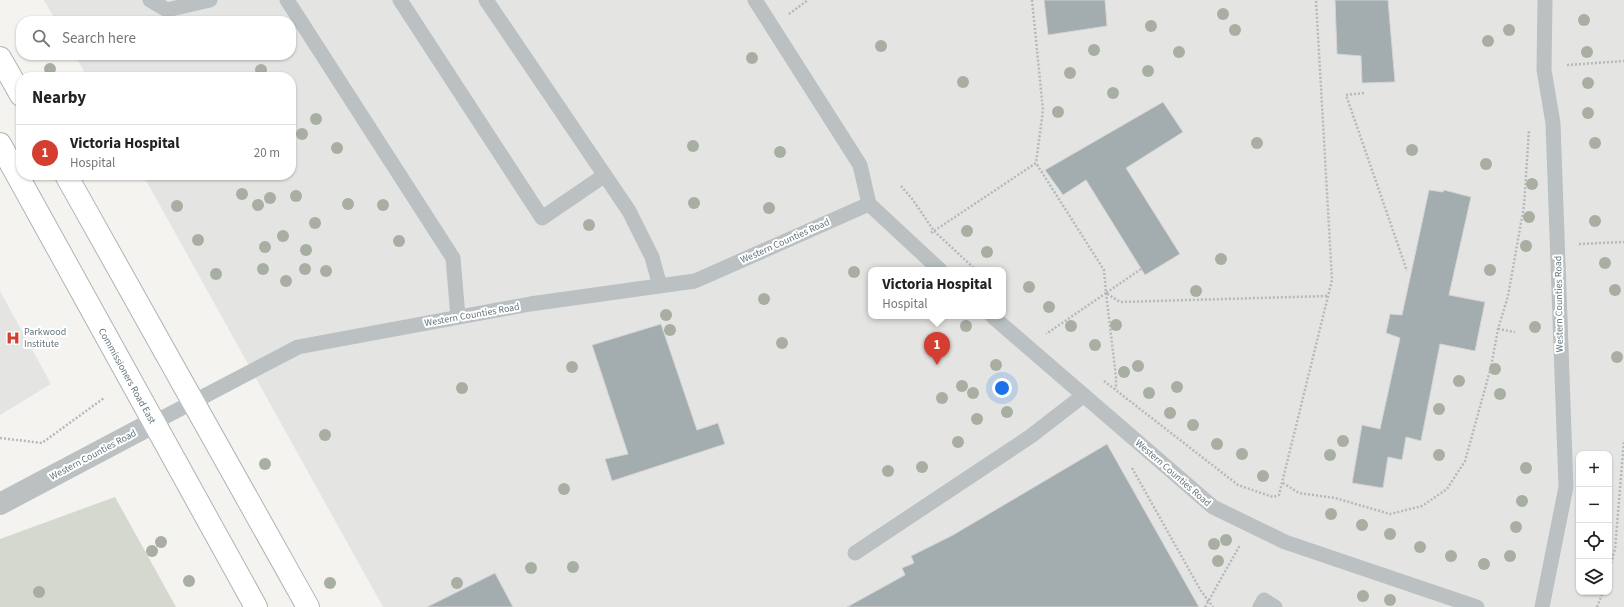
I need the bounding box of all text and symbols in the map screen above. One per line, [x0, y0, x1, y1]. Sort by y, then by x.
search box [16, 16, 296, 60]
icon: search [30, 27, 52, 49]
text: Search here [62, 28, 136, 49]
text: Nearby [32, 86, 86, 110]
text: Victoria Hospital [70, 133, 180, 154]
text: 1 [42, 144, 48, 162]
text: 20 m [254, 144, 280, 162]
text: Hospital [70, 154, 115, 172]
street label: Western Counties Road [738, 215, 832, 267]
street label: Western Counties Road [1551, 256, 1567, 352]
popup [868, 267, 1006, 319]
text: Victoria Hospital [882, 274, 992, 295]
text: Hospital [882, 295, 928, 313]
street label: Western Counties Road [423, 300, 521, 330]
place label: Parkwood Institute [24, 325, 66, 351]
street label: Commissioners Road East [95, 326, 160, 427]
hospital icon: Parkwood Institute [5, 330, 21, 346]
pin: 1 [924, 332, 950, 365]
your location [992, 378, 1012, 398]
street label: Western Counties Road [47, 426, 139, 484]
street label: Western Counties Road [1132, 436, 1214, 510]
map controls [1576, 451, 1612, 595]
button: + [1576, 451, 1612, 487]
button: − [1576, 487, 1612, 523]
button: locate [1576, 523, 1612, 559]
button: layers [1576, 559, 1612, 595]

